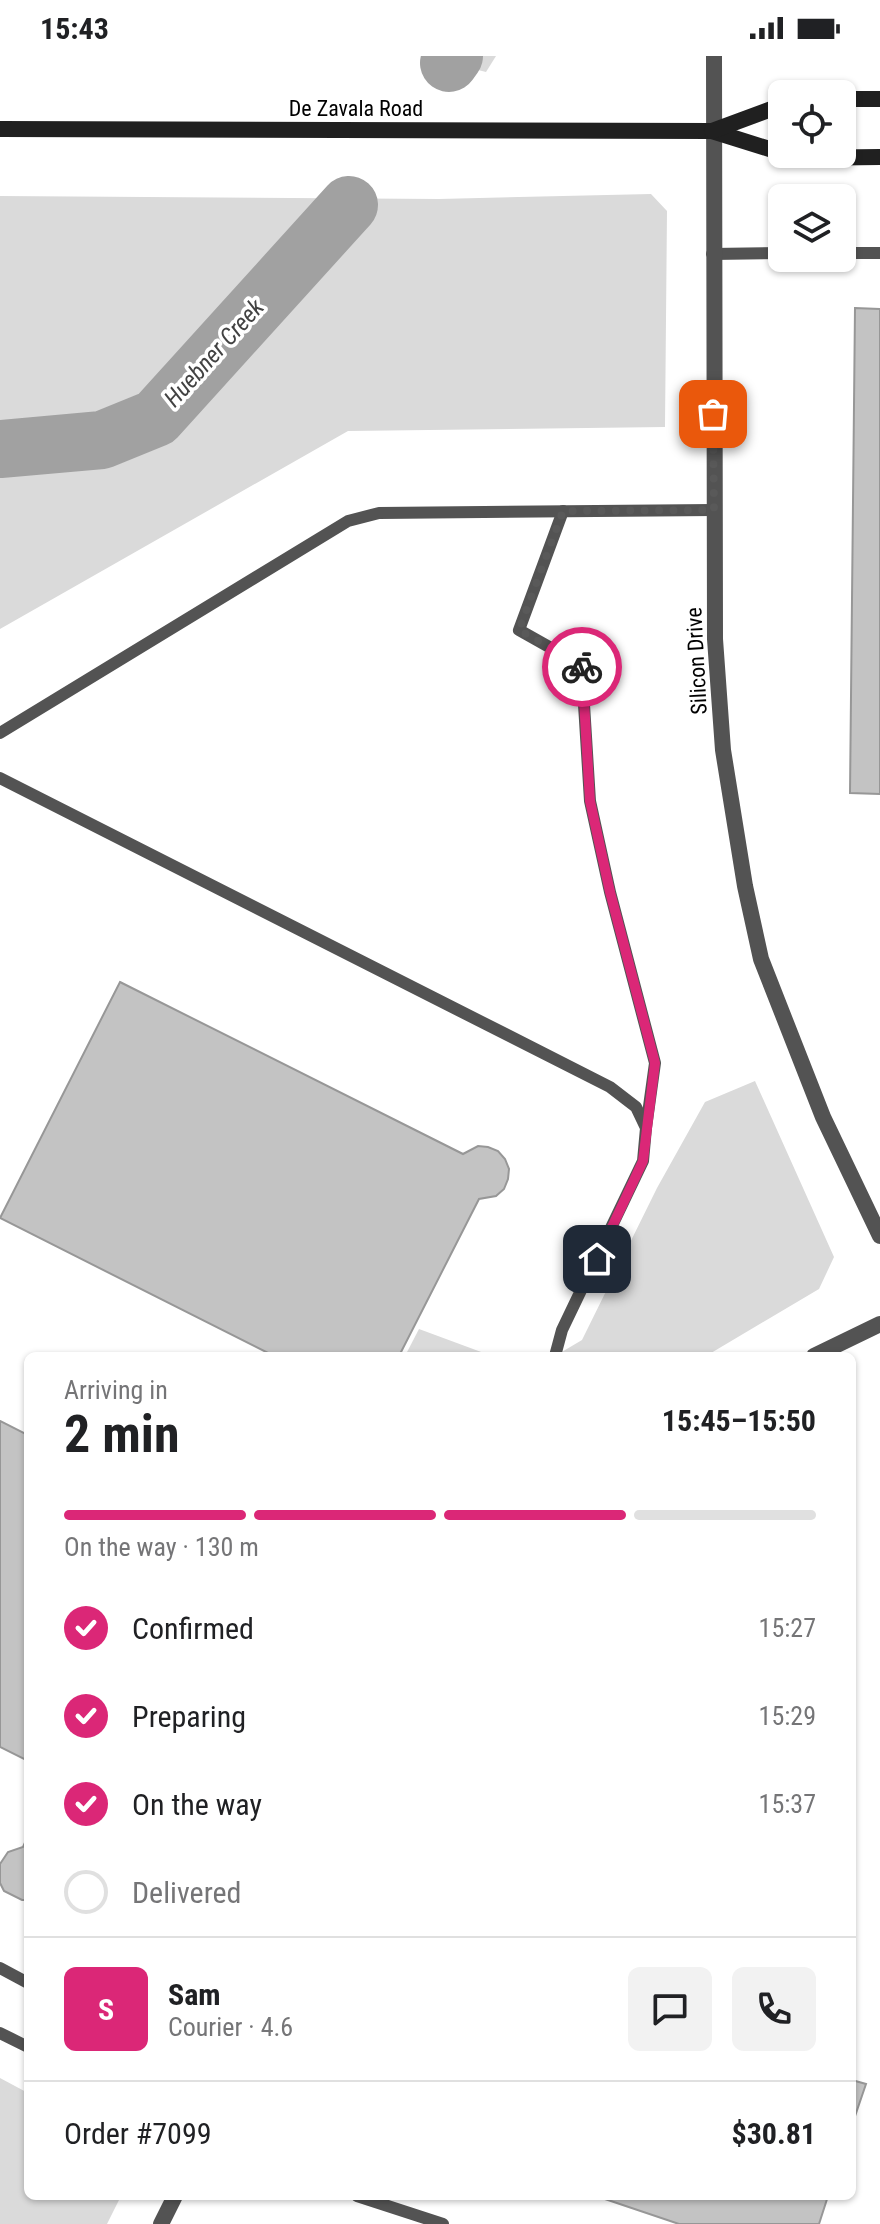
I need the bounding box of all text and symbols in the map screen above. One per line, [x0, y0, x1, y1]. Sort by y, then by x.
text: 15:43 [40, 11, 109, 46]
map controls [768, 80, 856, 272]
button: locate [768, 80, 856, 168]
street label: De Zavala Road [289, 96, 423, 121]
button: layers [768, 184, 856, 272]
water label: Huebner Creek [158, 293, 270, 413]
pin [679, 380, 747, 448]
icon: bag [691, 392, 735, 436]
street label: Silicon Drive [681, 607, 712, 715]
courier [542, 627, 622, 707]
icon: bike [560, 645, 604, 689]
pin [563, 1225, 631, 1293]
icon: home [575, 1237, 619, 1281]
text: Arriving in [64, 1375, 168, 1405]
text: 15:45–15:50 [662, 1403, 816, 1438]
text: 2 min [64, 1404, 180, 1465]
text: On the way · 130 m [64, 1532, 259, 1562]
icon: check [64, 1606, 108, 1650]
text: Confirmed [132, 1611, 254, 1646]
text: 15:27 [759, 1613, 816, 1643]
icon: check [64, 1694, 108, 1738]
text: Preparing [132, 1699, 246, 1734]
text: 15:29 [759, 1701, 816, 1731]
icon: check [64, 1782, 108, 1826]
text: On the way [132, 1787, 262, 1822]
text: 15:37 [759, 1789, 816, 1819]
text: Delivered [132, 1875, 241, 1910]
button: chat [628, 1967, 712, 2051]
button: phone [732, 1967, 816, 2051]
text: Sam [168, 1977, 221, 2012]
text: S [98, 1992, 114, 2027]
text: Courier · 4.6 [168, 2012, 293, 2042]
text: Order #7099 [64, 2116, 212, 2151]
text: $30.81 [731, 2116, 816, 2151]

